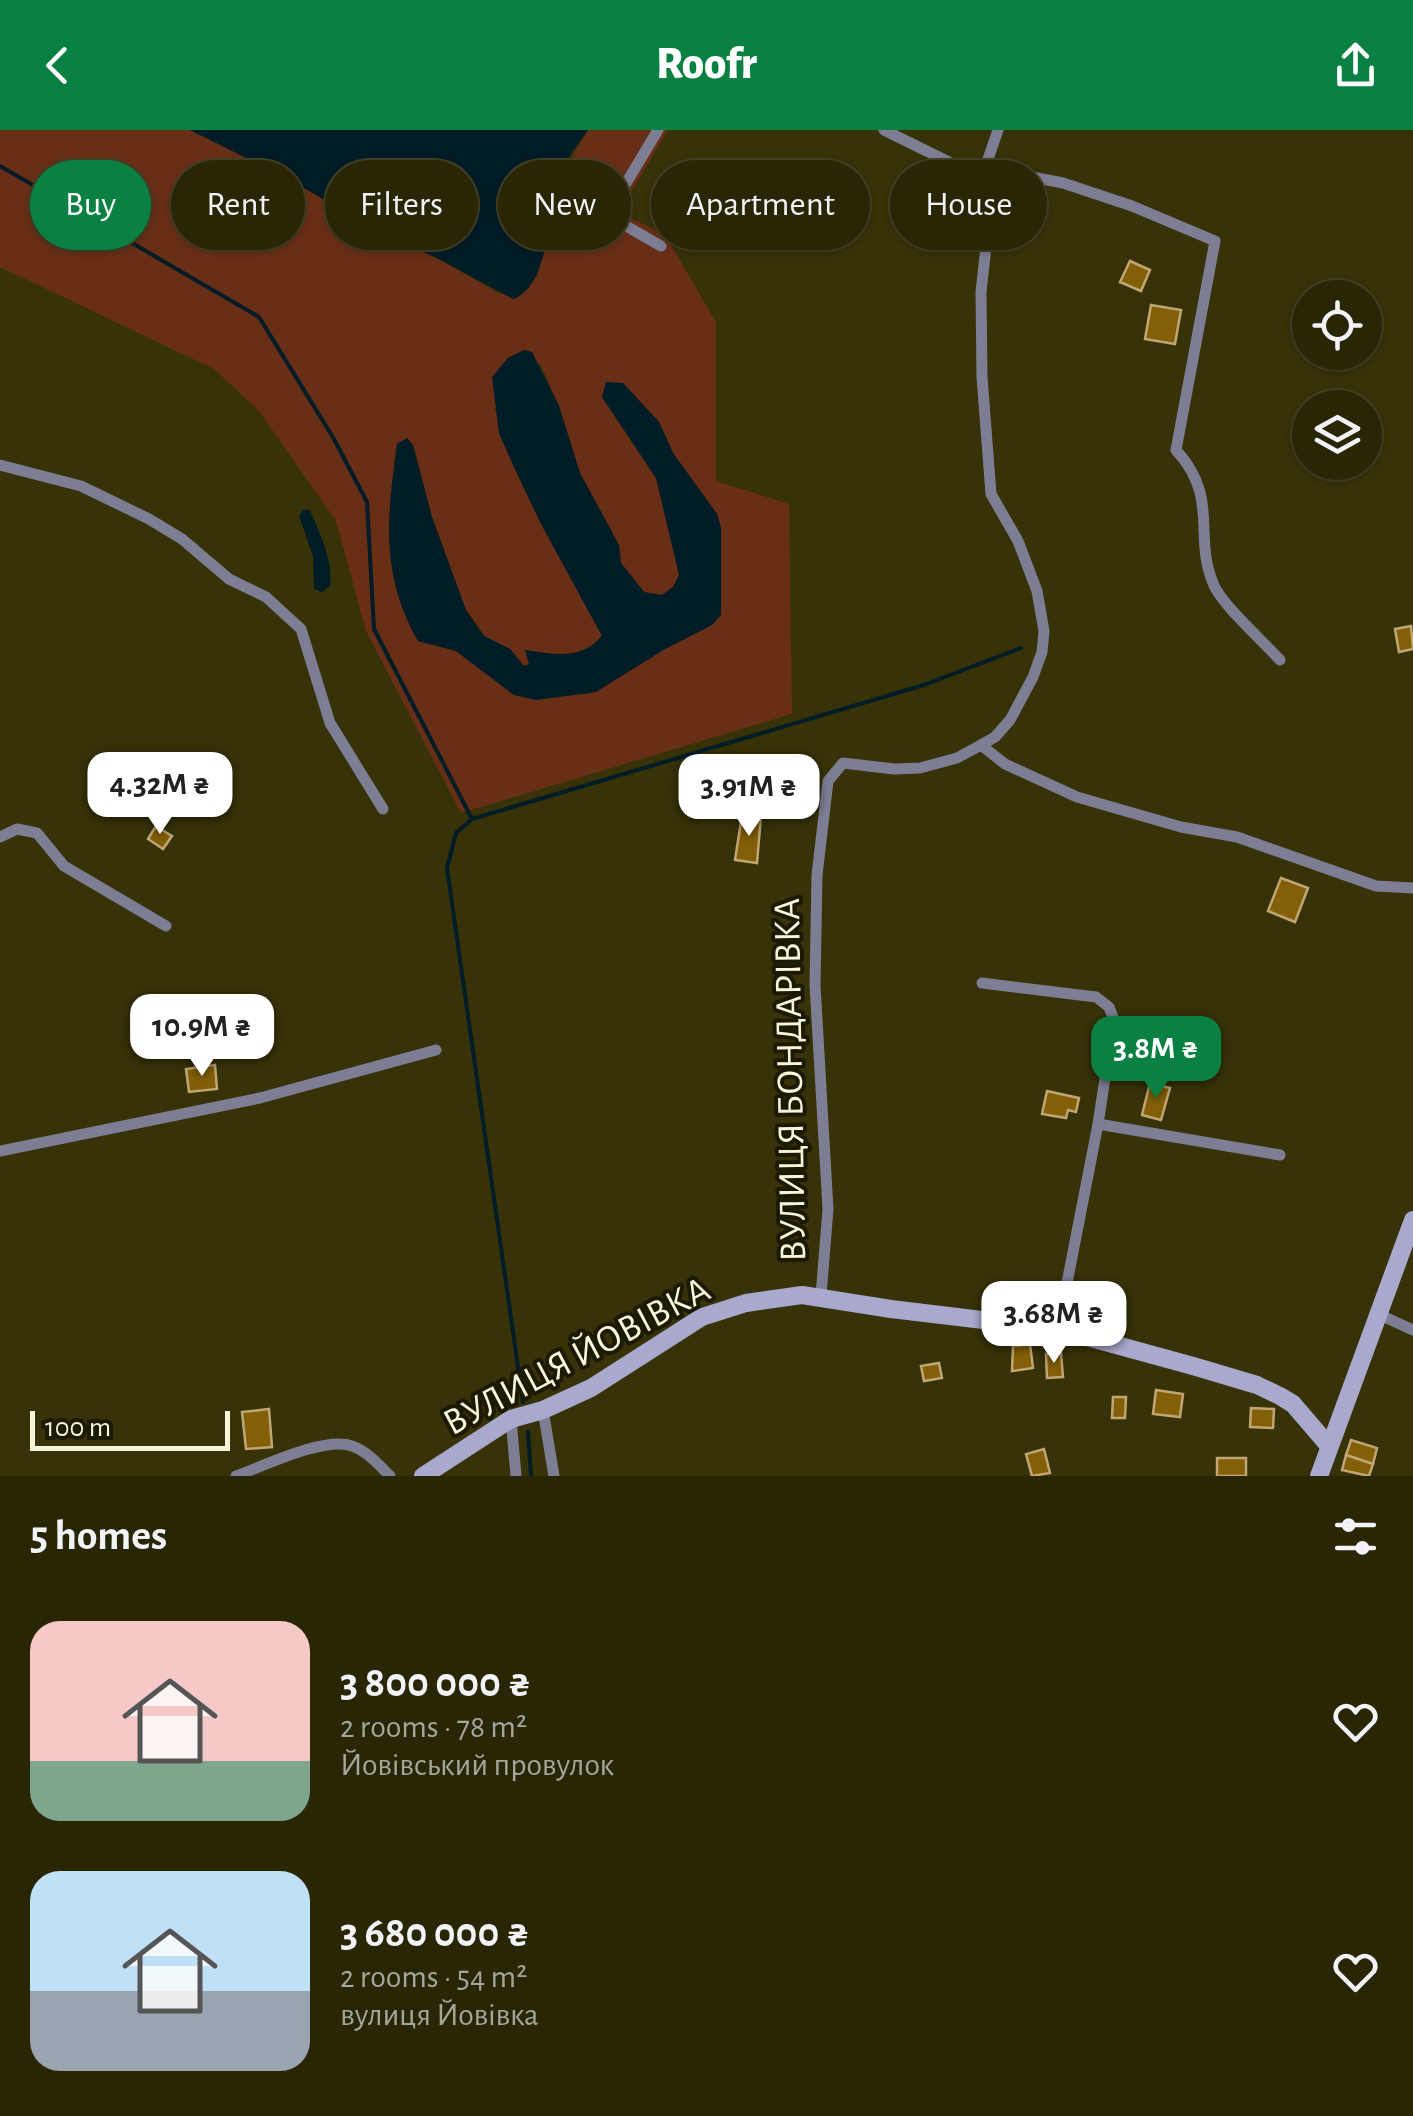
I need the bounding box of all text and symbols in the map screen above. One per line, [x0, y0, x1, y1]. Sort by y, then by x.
icon: back [30, 38, 85, 93]
icon: share [1328, 38, 1383, 93]
text: Roofr [656, 42, 757, 87]
chip: Buy [30, 160, 151, 250]
chip: Rent [171, 160, 305, 250]
chip: Filters [325, 160, 478, 250]
chip: New [498, 160, 631, 250]
chip: Apartment [651, 160, 870, 250]
chip: House [890, 160, 1047, 250]
map controls [1292, 280, 1382, 480]
button: locate [1292, 280, 1382, 370]
button: layers [1292, 390, 1382, 480]
pin: 4.32M ₴ [68, 752, 252, 837]
pin: 3.91M ₴ [657, 754, 841, 839]
text: 4.32M ₴ [109, 768, 211, 800]
text: 3.91M ₴ [701, 770, 797, 802]
street label: ВУЛИЦЯ БОНДАРІВКА [769, 898, 813, 1262]
pin: 10.9M ₴ [110, 994, 294, 1079]
text: 10.9M ₴ [152, 1010, 252, 1042]
pin: 3.8M ₴ [1075, 1016, 1237, 1101]
text: 3.8M ₴ [1113, 1032, 1199, 1064]
street label: ВУЛИЦЯ ЙОВІВКА [436, 1269, 717, 1443]
pin: 3.68M ₴ [962, 1281, 1146, 1366]
text: 3.68M ₴ [1003, 1297, 1105, 1329]
scale bar [30, 1406, 230, 1450]
text: 100 m [45, 1414, 111, 1442]
icon: filters [1328, 1509, 1383, 1564]
text: 5 homes [30, 1515, 167, 1557]
icon: home [110, 1661, 230, 1781]
text: 3 800 000 ₴ [340, 1662, 531, 1704]
icon: heart [1328, 1694, 1383, 1749]
text: 2 rooms · 78 m² [340, 1711, 527, 1743]
text: Йовівський провулок [340, 1749, 614, 1781]
icon: home [110, 1911, 230, 2031]
text: 3 680 000 ₴ [340, 1912, 530, 1954]
icon: heart [1328, 1944, 1383, 1999]
text: 2 rooms · 54 m² [340, 1961, 527, 1993]
text: вулиця Йовівка [340, 1999, 539, 2031]

